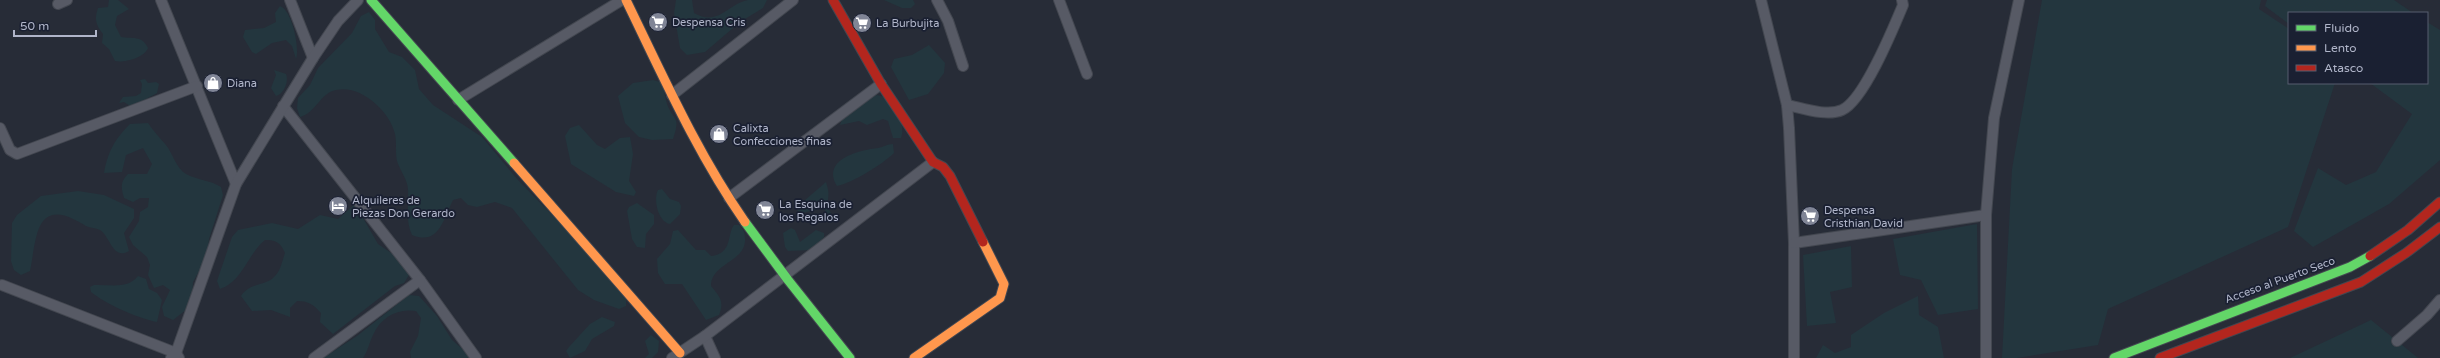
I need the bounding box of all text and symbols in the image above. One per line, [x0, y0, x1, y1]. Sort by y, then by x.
supermarket icon: Despensa Cris [647, 11, 669, 33]
scale bar [14, 12, 96, 38]
supermarket icon: La Burbujita [851, 12, 873, 34]
legend [2288, 12, 2428, 84]
place label: Despensa Cris [672, 16, 746, 29]
place label: La Burbujita [876, 17, 939, 30]
text: 50 m [20, 19, 49, 33]
text: Fluido [2324, 21, 2359, 35]
text: Lento [2324, 41, 2357, 55]
text: Atasco [2324, 61, 2363, 75]
shop icon: Diana [202, 72, 224, 94]
place label: Diana [227, 77, 257, 90]
place label: Calixta Confecciones finas [733, 122, 831, 148]
shop icon: Calixta Confecciones finas [708, 123, 730, 145]
place label: Alquileres de Piezas Don Gerardo [352, 194, 455, 220]
hotel icon: Alquileres de Piezas Don Gerardo [327, 195, 349, 217]
place label: La Esquina de los Regalos [779, 198, 852, 224]
supermarket icon: La Esquina de los Regalos [754, 199, 776, 221]
place label: Despensa Cristhian David [1824, 204, 1903, 230]
supermarket icon: Despensa Cristhian David [1799, 205, 1821, 227]
street label: Acceso al Puerto Seco [2223, 254, 2337, 306]

